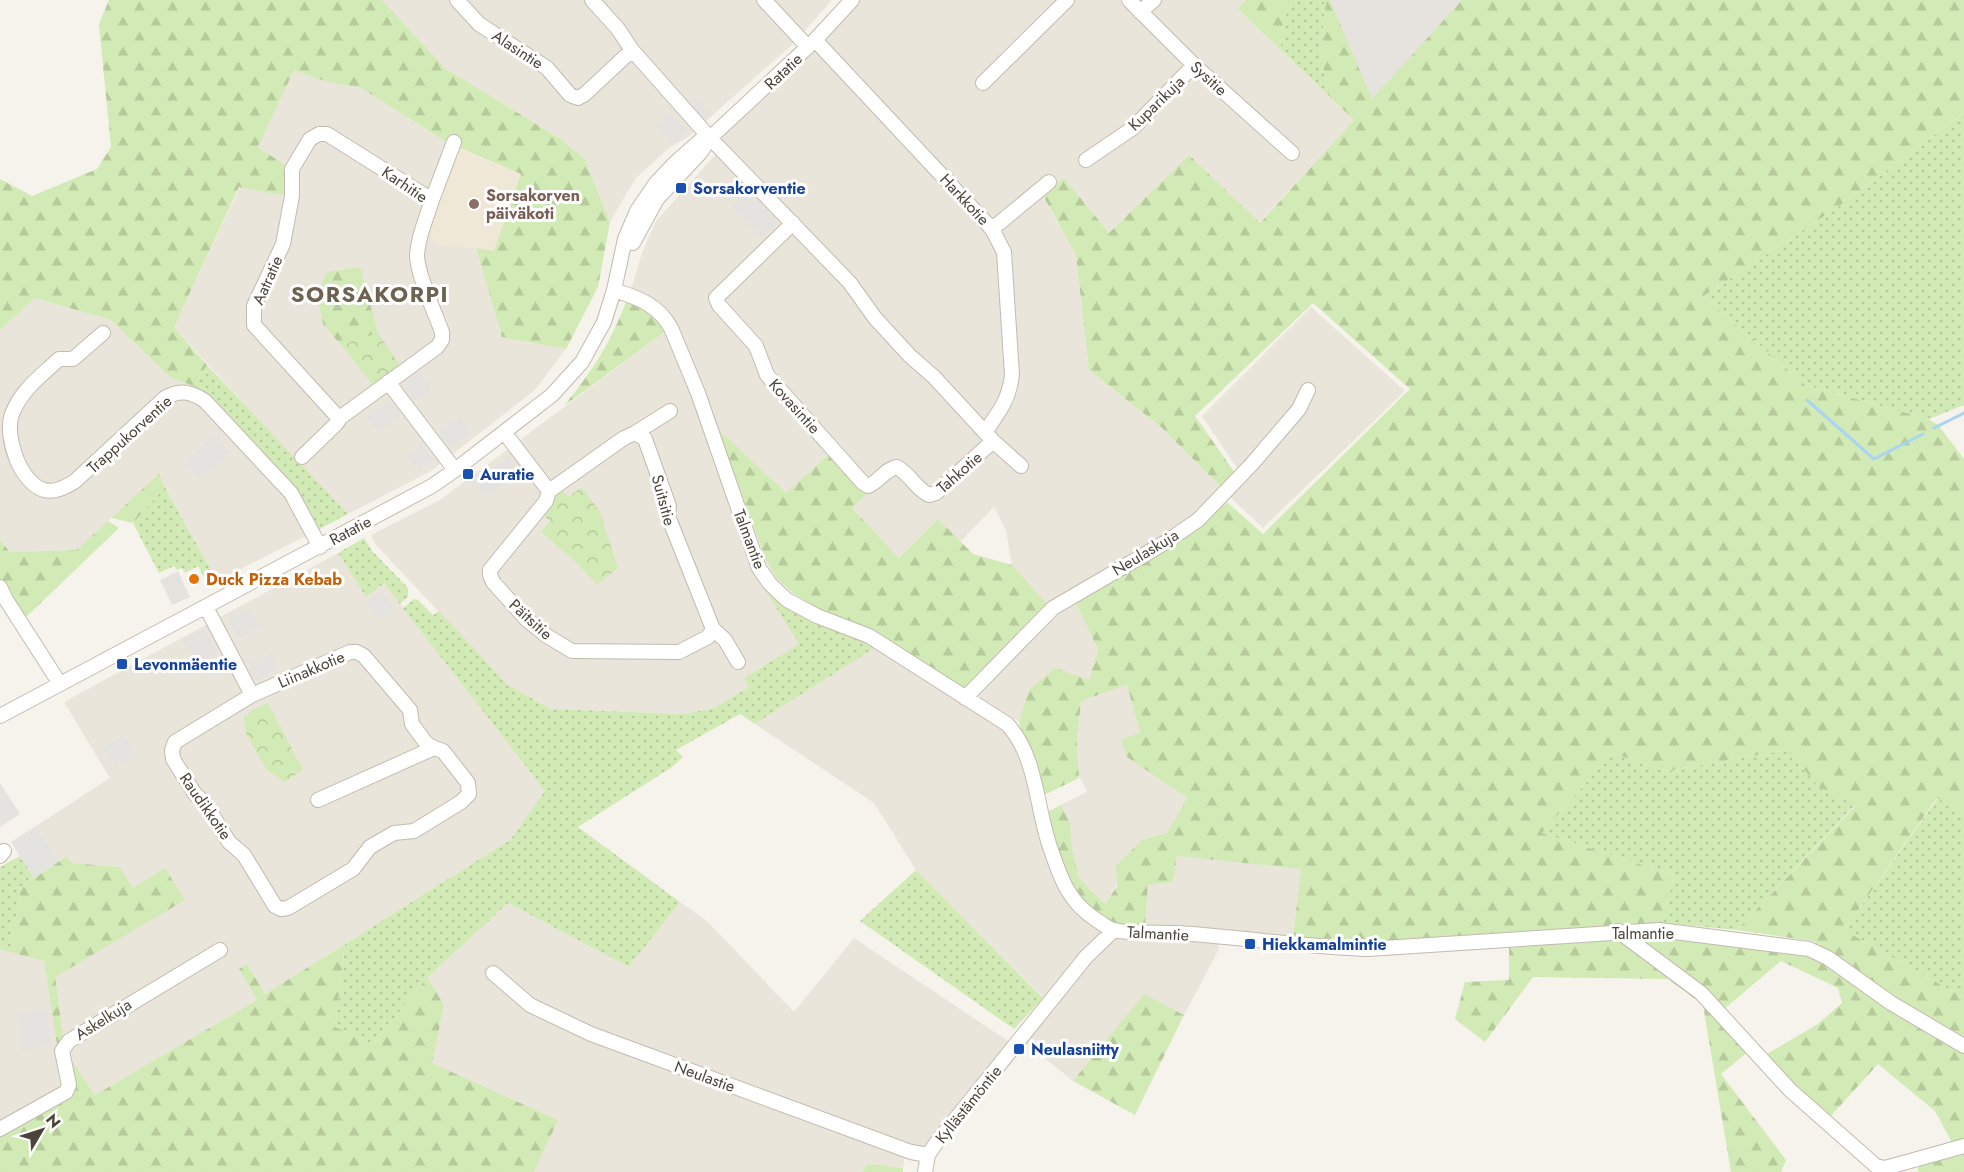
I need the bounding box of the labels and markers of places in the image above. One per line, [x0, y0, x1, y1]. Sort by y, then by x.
place label: Sorsakorventie [693, 177, 806, 200]
marker: Sorsakorventie [674, 181, 688, 195]
place label: Sorsakorven päiväkoti [486, 184, 580, 225]
marker: Sorsakorven päiväkoti [467, 197, 481, 211]
place label: Auratie [479, 463, 535, 486]
marker: Auratie [461, 467, 475, 481]
place label: Duck Pizza Kebab [206, 568, 342, 591]
marker: Duck Pizza Kebab [187, 572, 201, 586]
place label: Levonmäentie [134, 653, 237, 676]
marker: Levonmäentie [115, 657, 129, 671]
place label: Hiekkamalmintie [1262, 933, 1387, 956]
marker: Hiekkamalmintie [1243, 937, 1257, 951]
place label: Neulasniitty [1031, 1038, 1120, 1061]
marker: Neulasniitty [1012, 1042, 1026, 1056]

